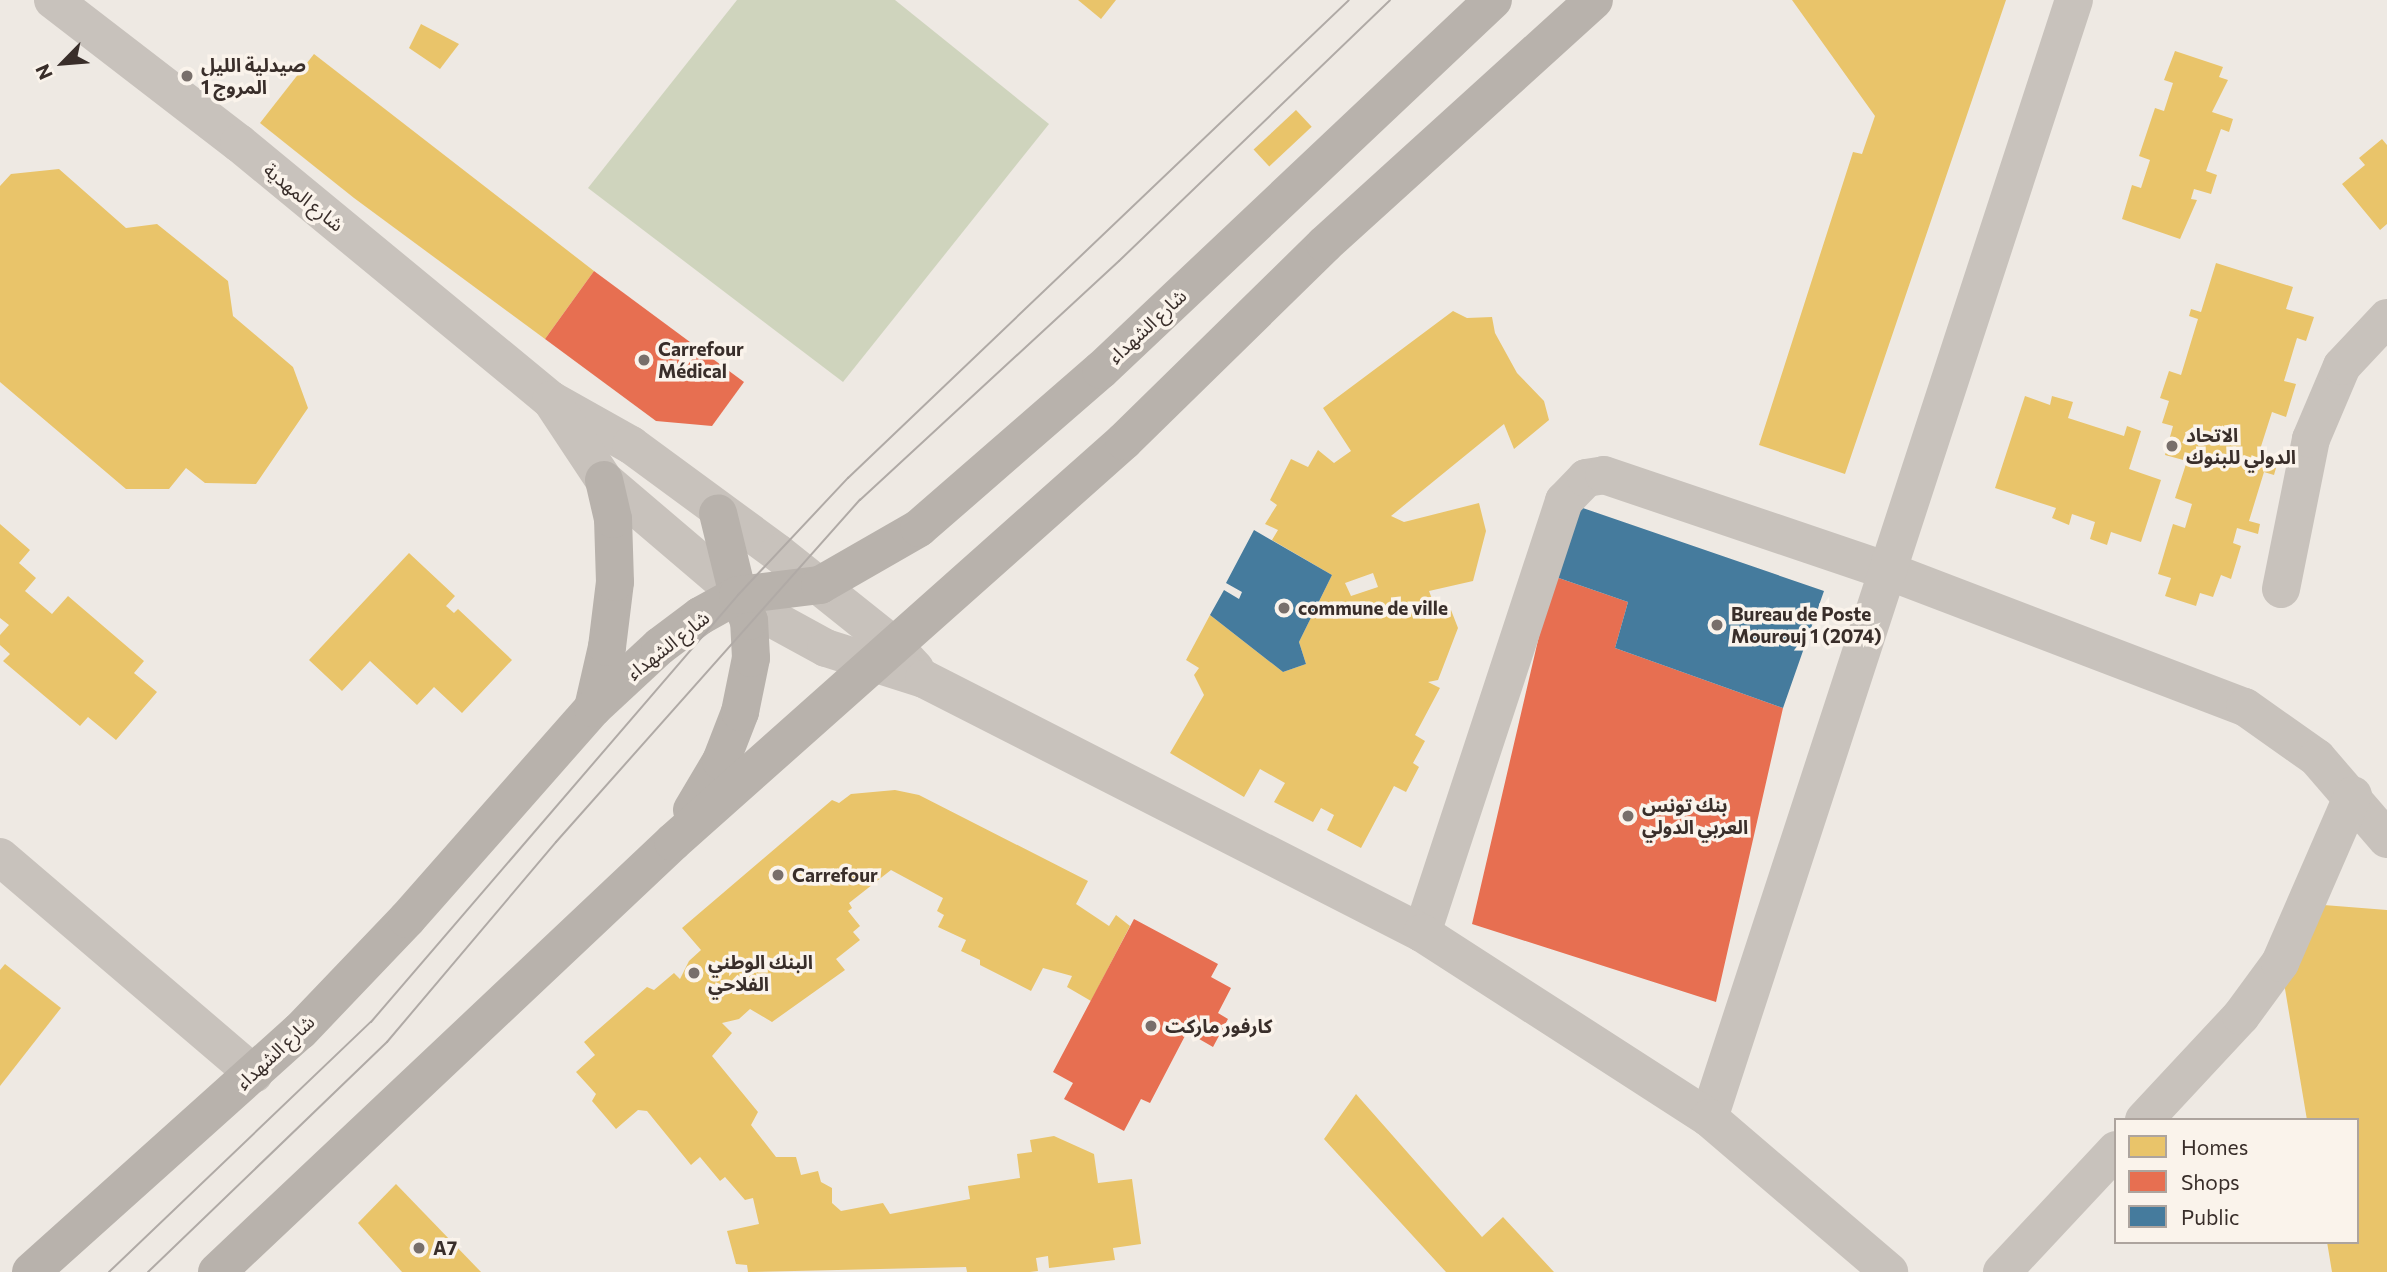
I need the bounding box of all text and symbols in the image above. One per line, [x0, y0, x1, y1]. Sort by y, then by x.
north arrow [28, 28, 98, 98]
place label: صيدلية الليل المروج 1 [201, 54, 306, 98]
text: N [30, 61, 57, 83]
marker: صيدلية الليل المروج 1 [179, 68, 195, 84]
street label: شارع المهدية [260, 158, 348, 236]
street label: شارع الشهداء [1103, 284, 1191, 368]
place label: Carrefour Médical [658, 338, 744, 382]
marker: Carrefour Médical [636, 352, 652, 368]
place label: الاتحاد الدولي للبنوك [2186, 424, 2296, 468]
marker: الاتحاد الدولي للبنوك [2164, 438, 2180, 454]
place label: commune de ville [1298, 597, 1448, 619]
marker: commune de ville [1276, 600, 1292, 616]
place label: Bureau de Poste Mourouj 1 (2074) [1731, 603, 1882, 647]
street label: شارع الشهداء [622, 606, 714, 684]
marker: Bureau de Poste Mourouj 1 (2074) [1709, 617, 1725, 633]
place label: بنك تونس العربي الدولي [1642, 794, 1748, 838]
marker: بنك تونس العربي الدولي [1620, 808, 1636, 824]
place label: Carrefour [792, 864, 878, 886]
marker: Carrefour [770, 867, 786, 883]
place label: البنك الوطني الفلاحي [708, 951, 813, 995]
marker: البنك الوطني الفلاحي [686, 965, 702, 981]
street label: شارع الشهداء [231, 1010, 319, 1094]
place label: كارفور ماركت [1165, 1015, 1272, 1037]
marker: كارفور ماركت [1143, 1018, 1159, 1034]
legend [2114, 1118, 2359, 1244]
text: Homes [2181, 1134, 2248, 1159]
text: Shops [2181, 1169, 2240, 1194]
text: Public [2181, 1204, 2239, 1229]
place label: A7 [433, 1237, 457, 1259]
marker: A7 [411, 1240, 427, 1256]

